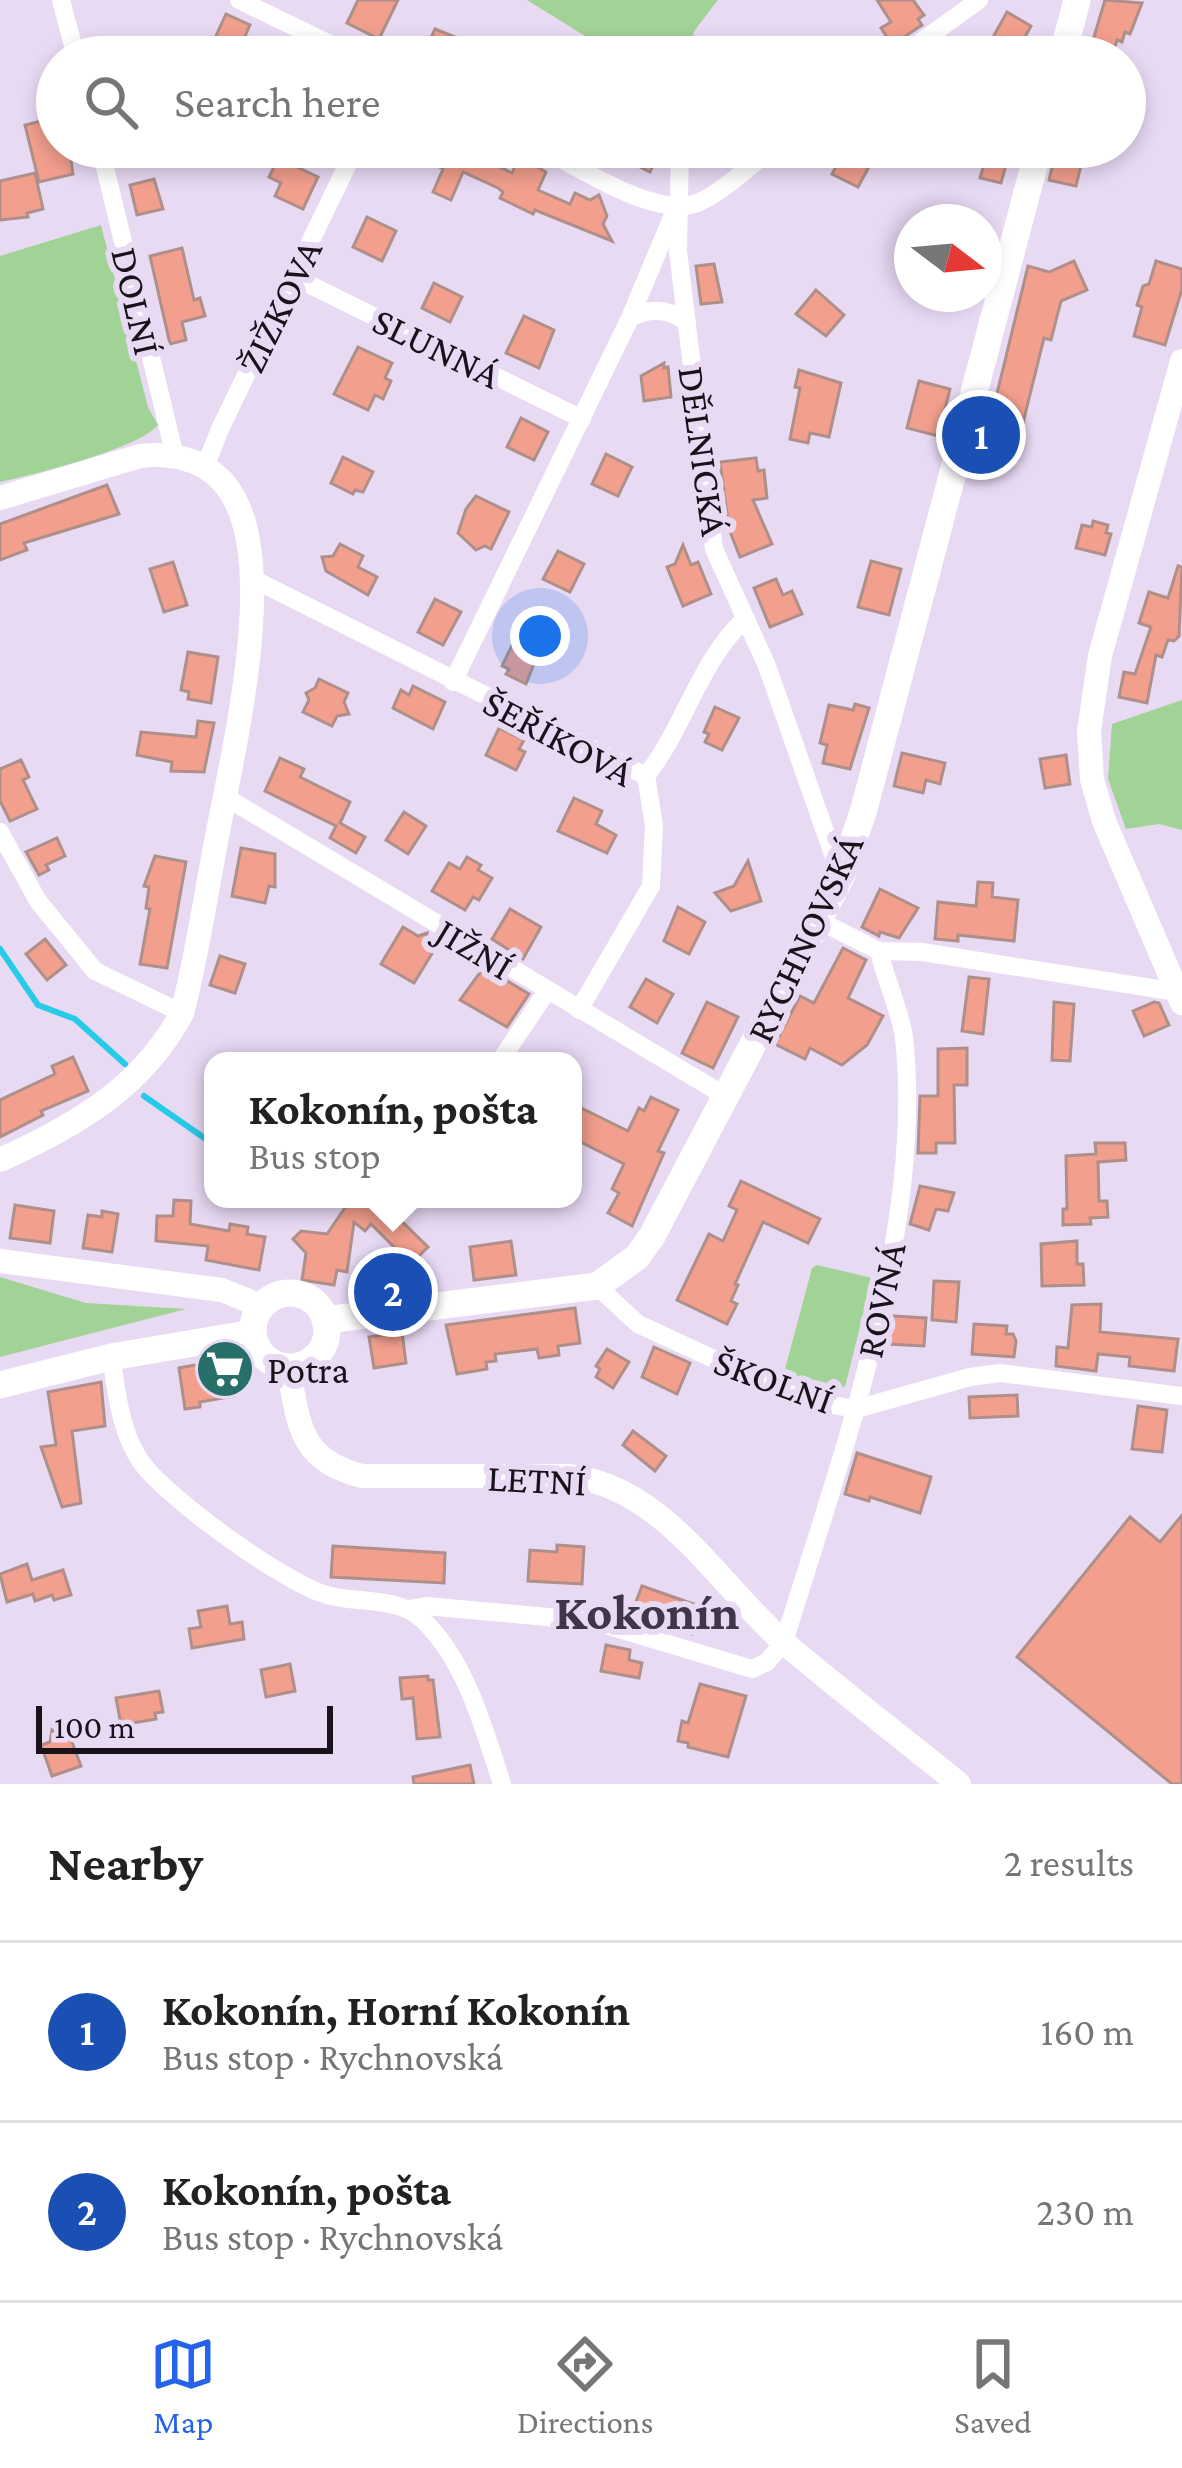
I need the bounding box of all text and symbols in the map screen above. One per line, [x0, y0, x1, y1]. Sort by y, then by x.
search box [36, 36, 1146, 168]
icon: search [78, 69, 144, 135]
text: Search here [174, 77, 381, 127]
north arrow [894, 204, 1002, 312]
street label: ŽIŽKOVA [229, 232, 330, 380]
street label: DOLNÍ [103, 243, 170, 359]
street label: SLUNNÁ [366, 298, 508, 397]
street label: DĚLNICKÁ [670, 363, 737, 539]
pin: 1 [942, 390, 1020, 480]
your location [510, 606, 570, 666]
street label: ŠEŘÍKOVÁ [477, 680, 642, 795]
street label: RYCHNOVSKÁ [738, 827, 872, 1049]
street label: JIŽNÍ [426, 907, 521, 988]
popup [204, 1052, 582, 1208]
text: Kokonín, pošta [248, 1084, 538, 1134]
text: Bus stop [248, 1134, 381, 1177]
street label: ROVNÁ [847, 1238, 914, 1362]
pin: 2 [354, 1247, 432, 1337]
supermarket icon: Potra [194, 1338, 256, 1400]
street label: ŠKOLNÍ [709, 1339, 839, 1422]
place label: Potra [267, 1348, 349, 1391]
street label: LETNÍ [486, 1455, 588, 1504]
district label: Kokonín [554, 1583, 740, 1640]
scale bar [36, 1700, 333, 1753]
text: 100 m [54, 1708, 135, 1745]
text: Nearby [48, 1834, 203, 1891]
text: 2 results [1004, 1841, 1134, 1884]
text: Kokonín, Horní Kokonín [162, 1985, 630, 2035]
text: 1 [80, 2010, 94, 2053]
text: 160 m [1041, 2010, 1134, 2053]
text: Bus stop · Rychnovská [162, 2035, 504, 2078]
text: Kokonín, pošta [162, 2165, 451, 2215]
text: 2 [77, 2190, 97, 2233]
text: 230 m [1036, 2190, 1134, 2233]
text: Bus stop · Rychnovská [162, 2215, 504, 2258]
tab: Map [150, 2331, 216, 2440]
tab: Directions [517, 2331, 654, 2440]
tab: Saved [954, 2331, 1032, 2440]

